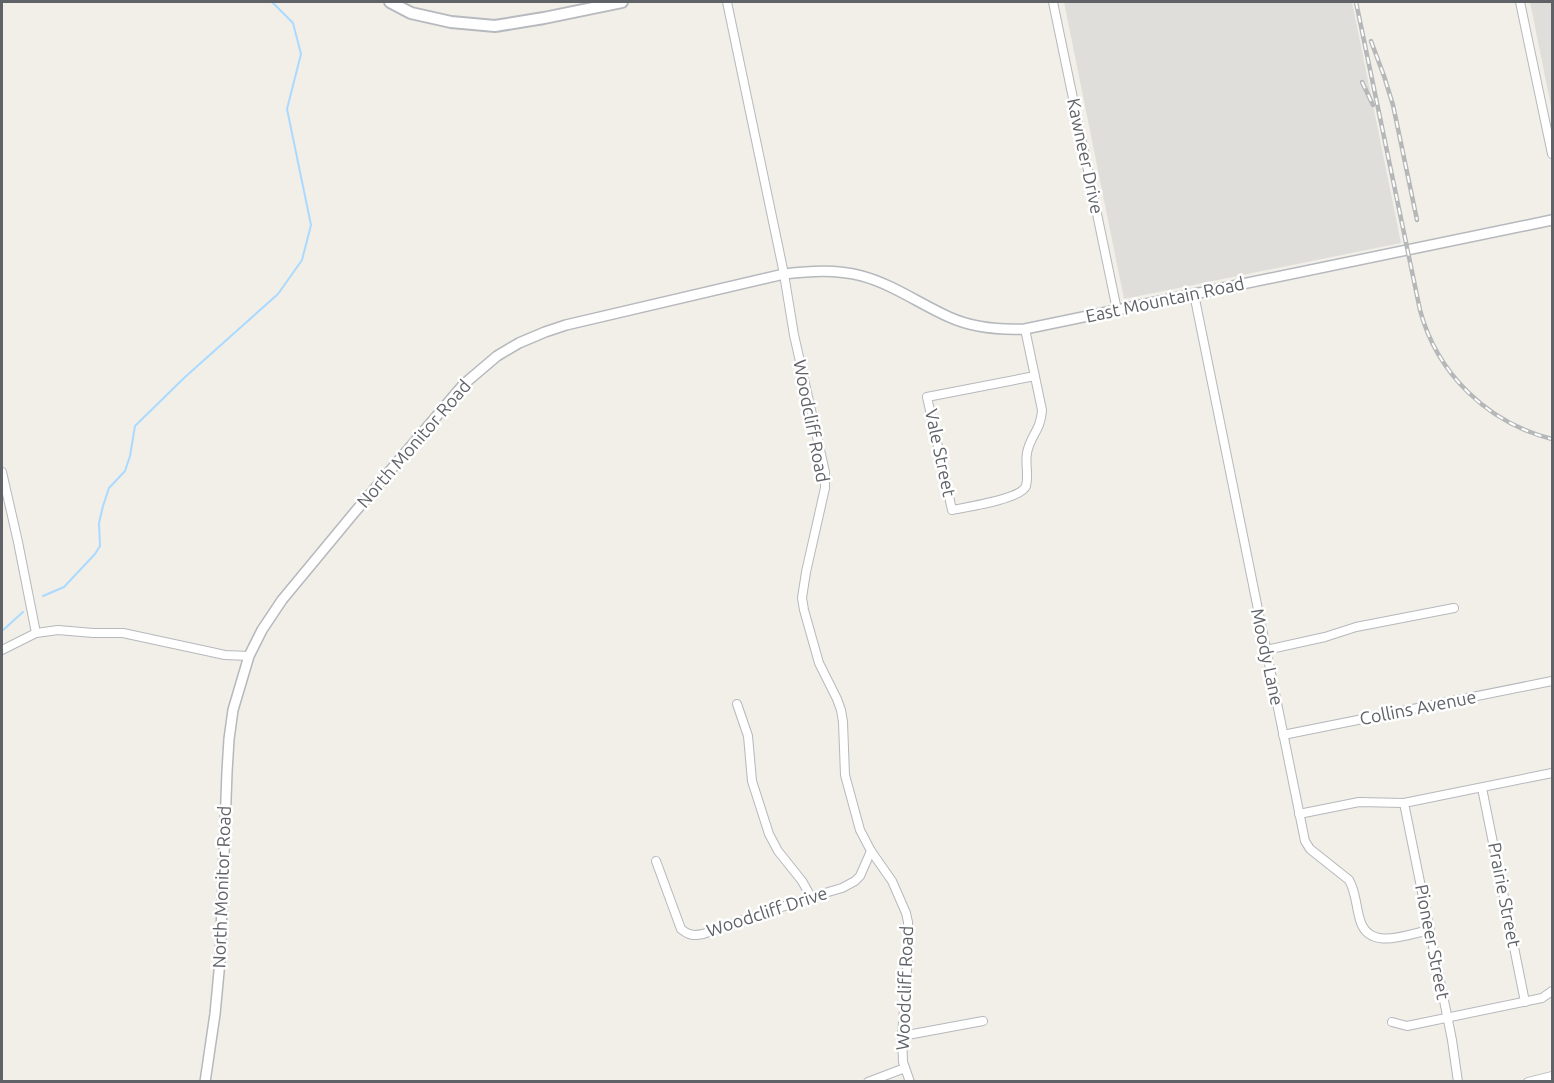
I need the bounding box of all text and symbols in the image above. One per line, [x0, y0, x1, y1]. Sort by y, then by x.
street label: Kawneer Drive [1064, 96, 1108, 215]
street label: East Mountain Road [1084, 272, 1246, 326]
street label: Woodcliff Road [790, 358, 834, 484]
street label: North Monitor Road [352, 375, 474, 511]
street label: Vale Street [922, 407, 960, 499]
street label: Moody Lane [1248, 606, 1288, 707]
street label: Collins Avenue [1358, 686, 1478, 728]
street label: North Monitor Road [208, 805, 234, 969]
street label: Prairie Street [1485, 841, 1525, 949]
street label: Woodcliff Drive [704, 882, 830, 940]
street label: Pioneer Street [1412, 882, 1454, 1001]
street label: Woodcliff Road [892, 925, 916, 1051]

